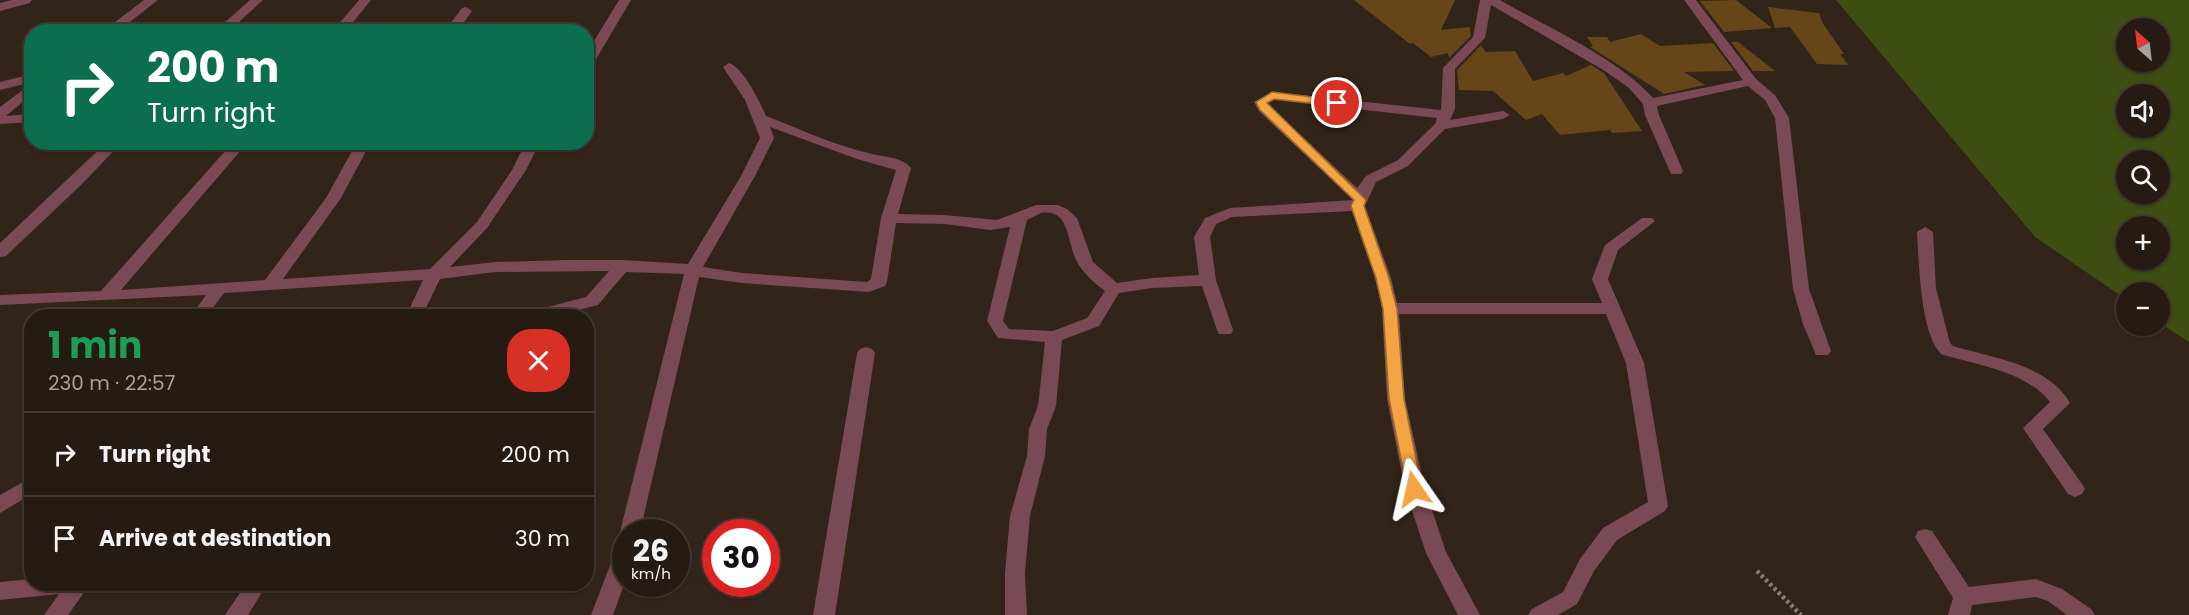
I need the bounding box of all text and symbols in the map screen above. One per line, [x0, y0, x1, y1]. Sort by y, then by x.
north arrow [2116, 18, 2170, 72]
map controls [2116, 18, 2170, 336]
text: 200 m [147, 38, 279, 97]
icon: right [48, 48, 126, 126]
pin [1311, 77, 1362, 128]
button: sound [2116, 84, 2170, 138]
icon: arrive [1320, 86, 1353, 119]
text: Turn right [147, 94, 276, 131]
button: search [2116, 150, 2170, 204]
button: + [2116, 216, 2170, 270]
button: − [2116, 282, 2170, 336]
text: 1 min [48, 320, 142, 371]
button: close [507, 329, 570, 392]
text: 230 m · 22:57 [48, 369, 175, 397]
icon: right [48, 438, 81, 471]
text: Turn right [99, 439, 210, 470]
text: 200 m [501, 439, 570, 470]
position arrow [1382, 457, 1446, 521]
speed limit sign: 30 [702, 519, 780, 597]
icon: arrive [48, 522, 81, 555]
text: Arrive at destination [99, 523, 331, 554]
text: 30 m [515, 523, 570, 554]
text: 26 [633, 529, 669, 572]
text: km/h [631, 563, 671, 584]

